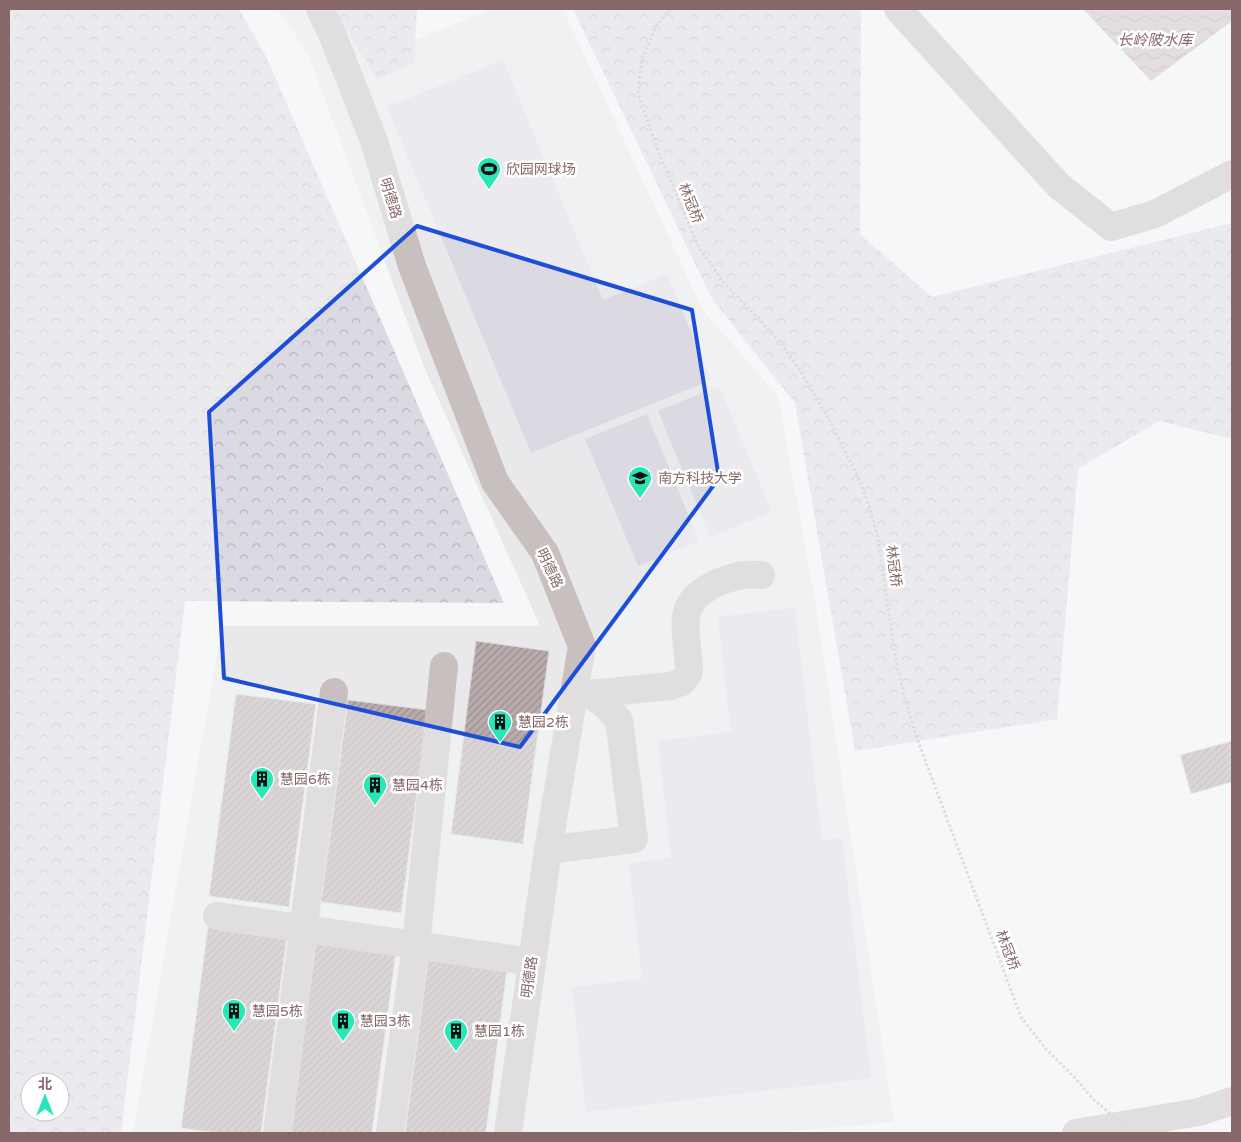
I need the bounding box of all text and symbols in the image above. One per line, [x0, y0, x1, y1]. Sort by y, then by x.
water label: 长岭陂水库 [1117, 31, 1195, 49]
sports icon: 欣园网球场 [476, 156, 502, 190]
place label: 欣园网球场 [506, 161, 576, 178]
street label: 明德路 [376, 176, 405, 221]
street label: 林冠桥 [675, 181, 706, 226]
school or university icon: 南方科技大学 [627, 465, 653, 499]
place label: 南方科技大学 [658, 470, 742, 487]
street label: 林冠桥 [882, 544, 905, 588]
street label: 明德路 [533, 546, 566, 591]
building icon: 慧园2栋 [487, 709, 513, 743]
place label: 慧园2栋 [518, 714, 569, 731]
building icon: 慧园6栋 [249, 766, 275, 800]
place label: 慧园6栋 [280, 771, 331, 788]
building icon: 慧园4栋 [362, 772, 388, 806]
place label: 慧园4栋 [392, 777, 443, 794]
street label: 林冠桥 [992, 928, 1023, 973]
street label: 明德路 [518, 955, 541, 999]
building icon: 慧园5栋 [221, 998, 247, 1032]
place label: 慧园5栋 [252, 1003, 303, 1020]
building icon: 慧园3栋 [330, 1008, 356, 1042]
place label: 慧园3栋 [360, 1013, 411, 1030]
building icon: 慧园1栋 [443, 1018, 469, 1052]
place label: 慧园1栋 [474, 1023, 525, 1040]
north arrow [20, 1072, 70, 1122]
text: 北 [38, 1076, 52, 1093]

